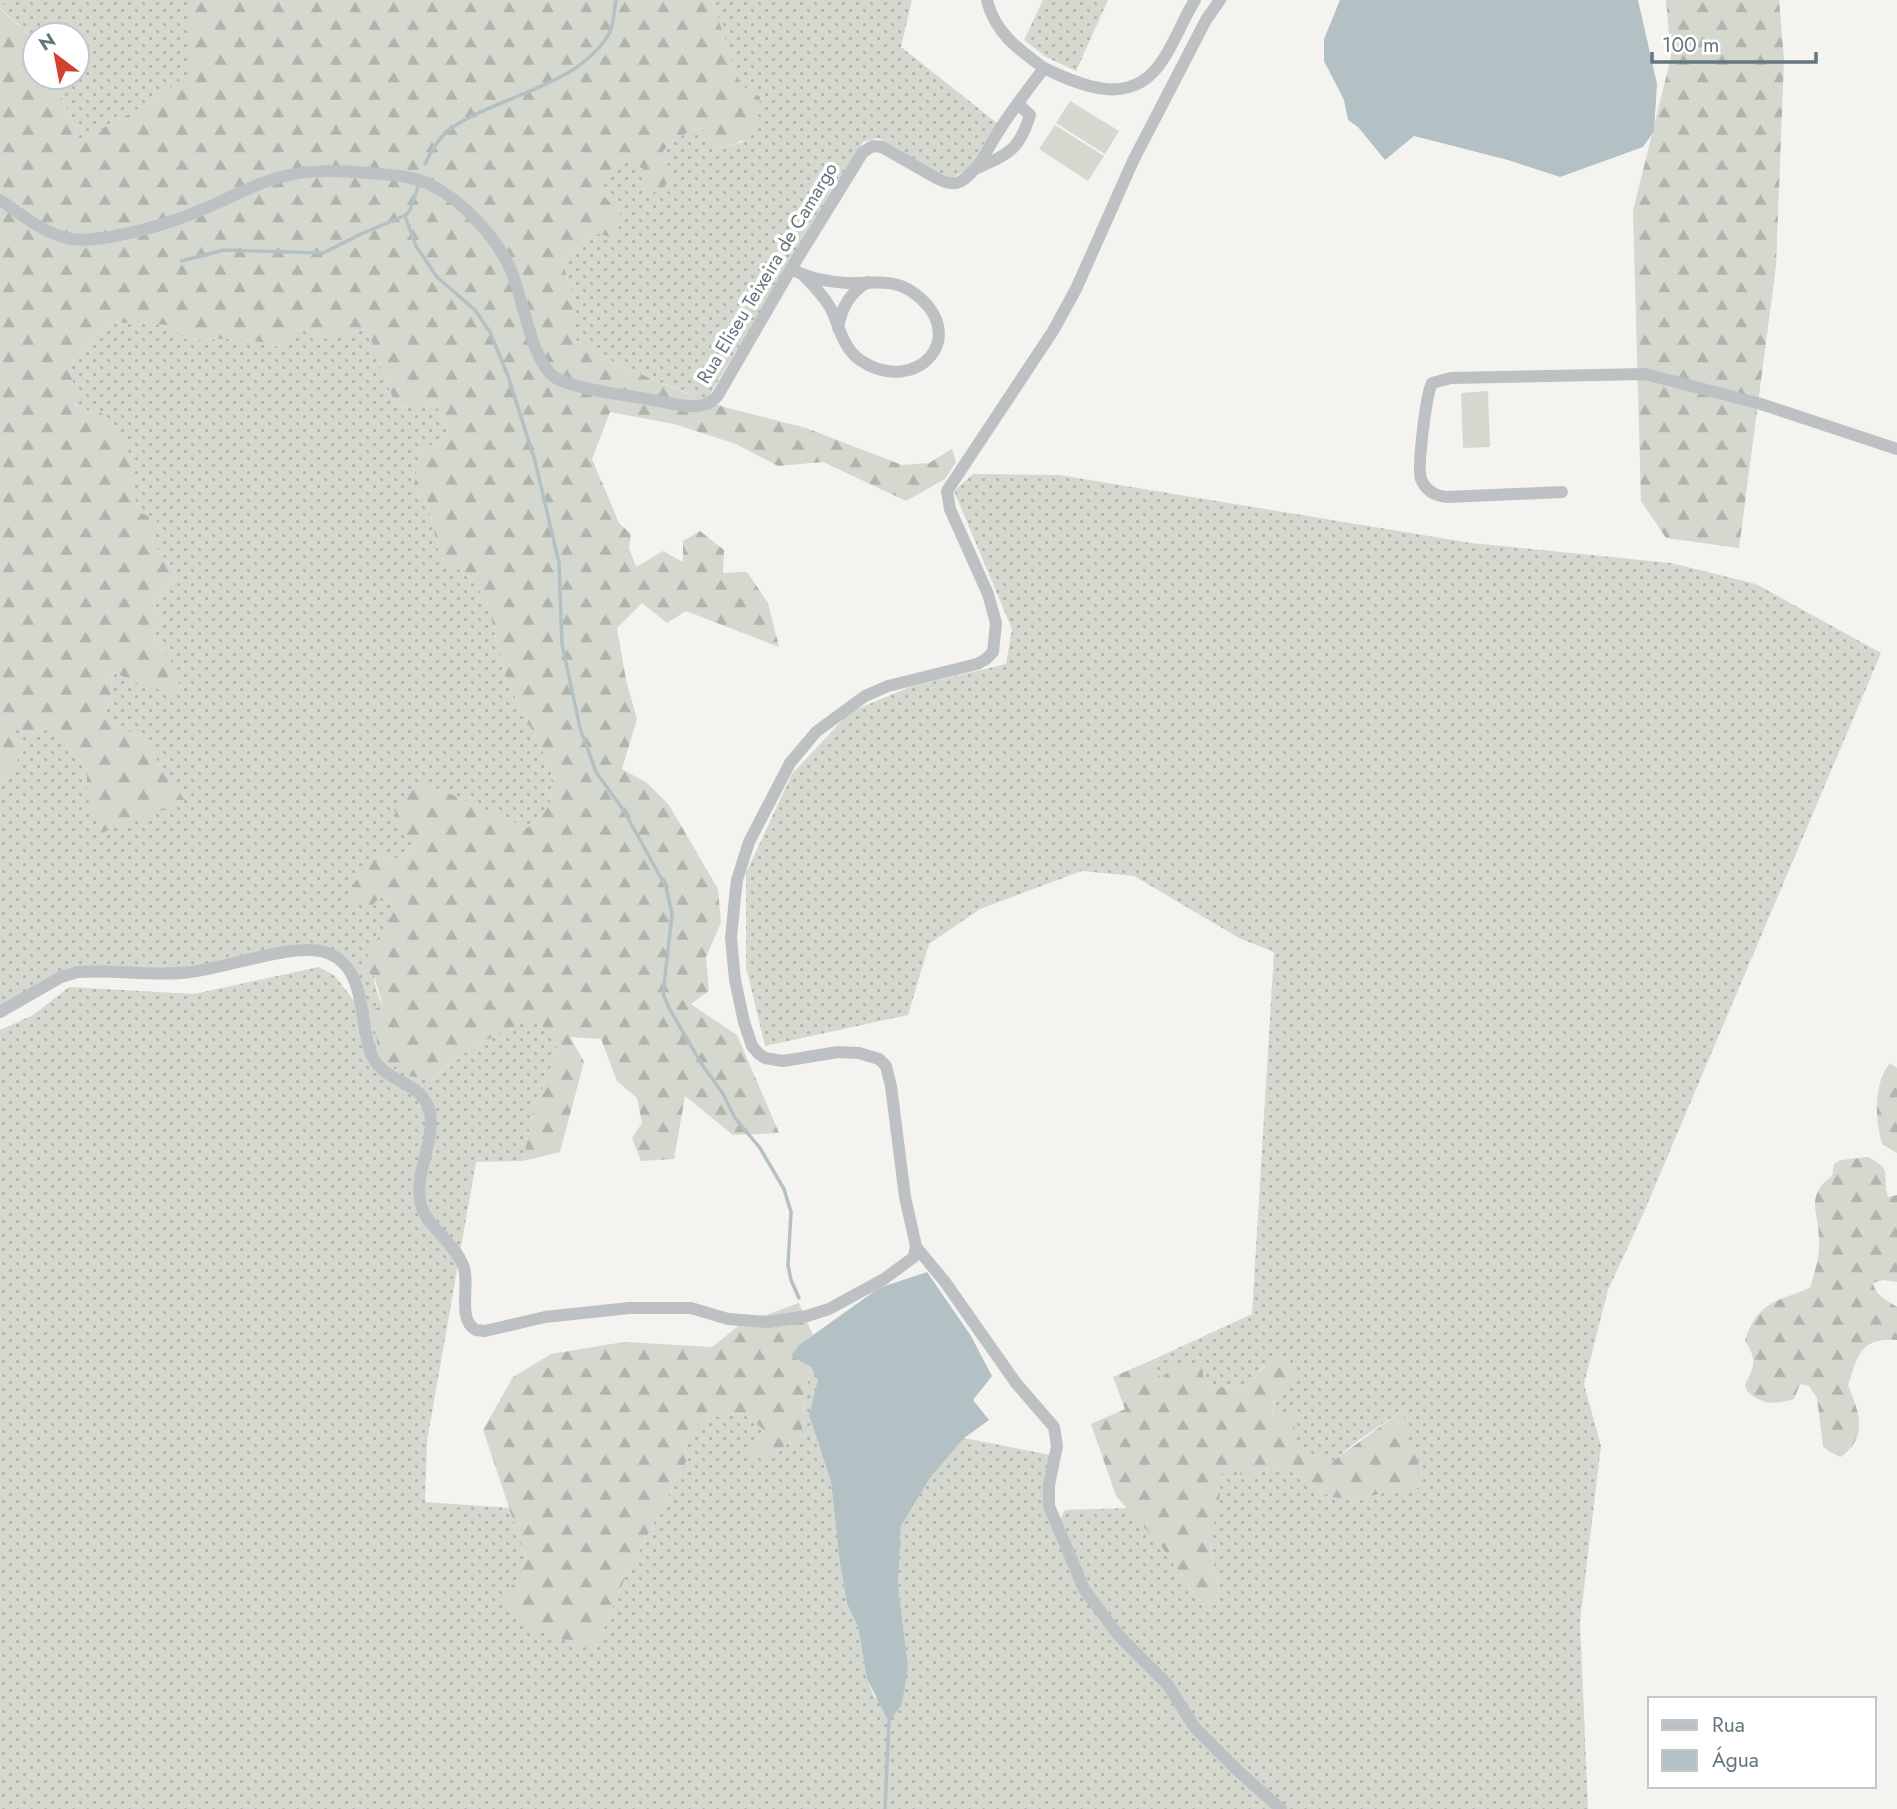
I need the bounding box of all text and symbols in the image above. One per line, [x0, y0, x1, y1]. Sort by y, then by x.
north arrow [21, 21, 91, 91]
scale bar [1652, 21, 1816, 65]
text: N [34, 27, 61, 57]
text: 100 m [1662, 30, 1719, 60]
street label: Rua Eliseu Teixeira de Camargo [690, 157, 844, 389]
legend [1648, 1697, 1876, 1788]
text: Rua [1712, 1710, 1745, 1740]
text: Água [1712, 1745, 1759, 1775]

